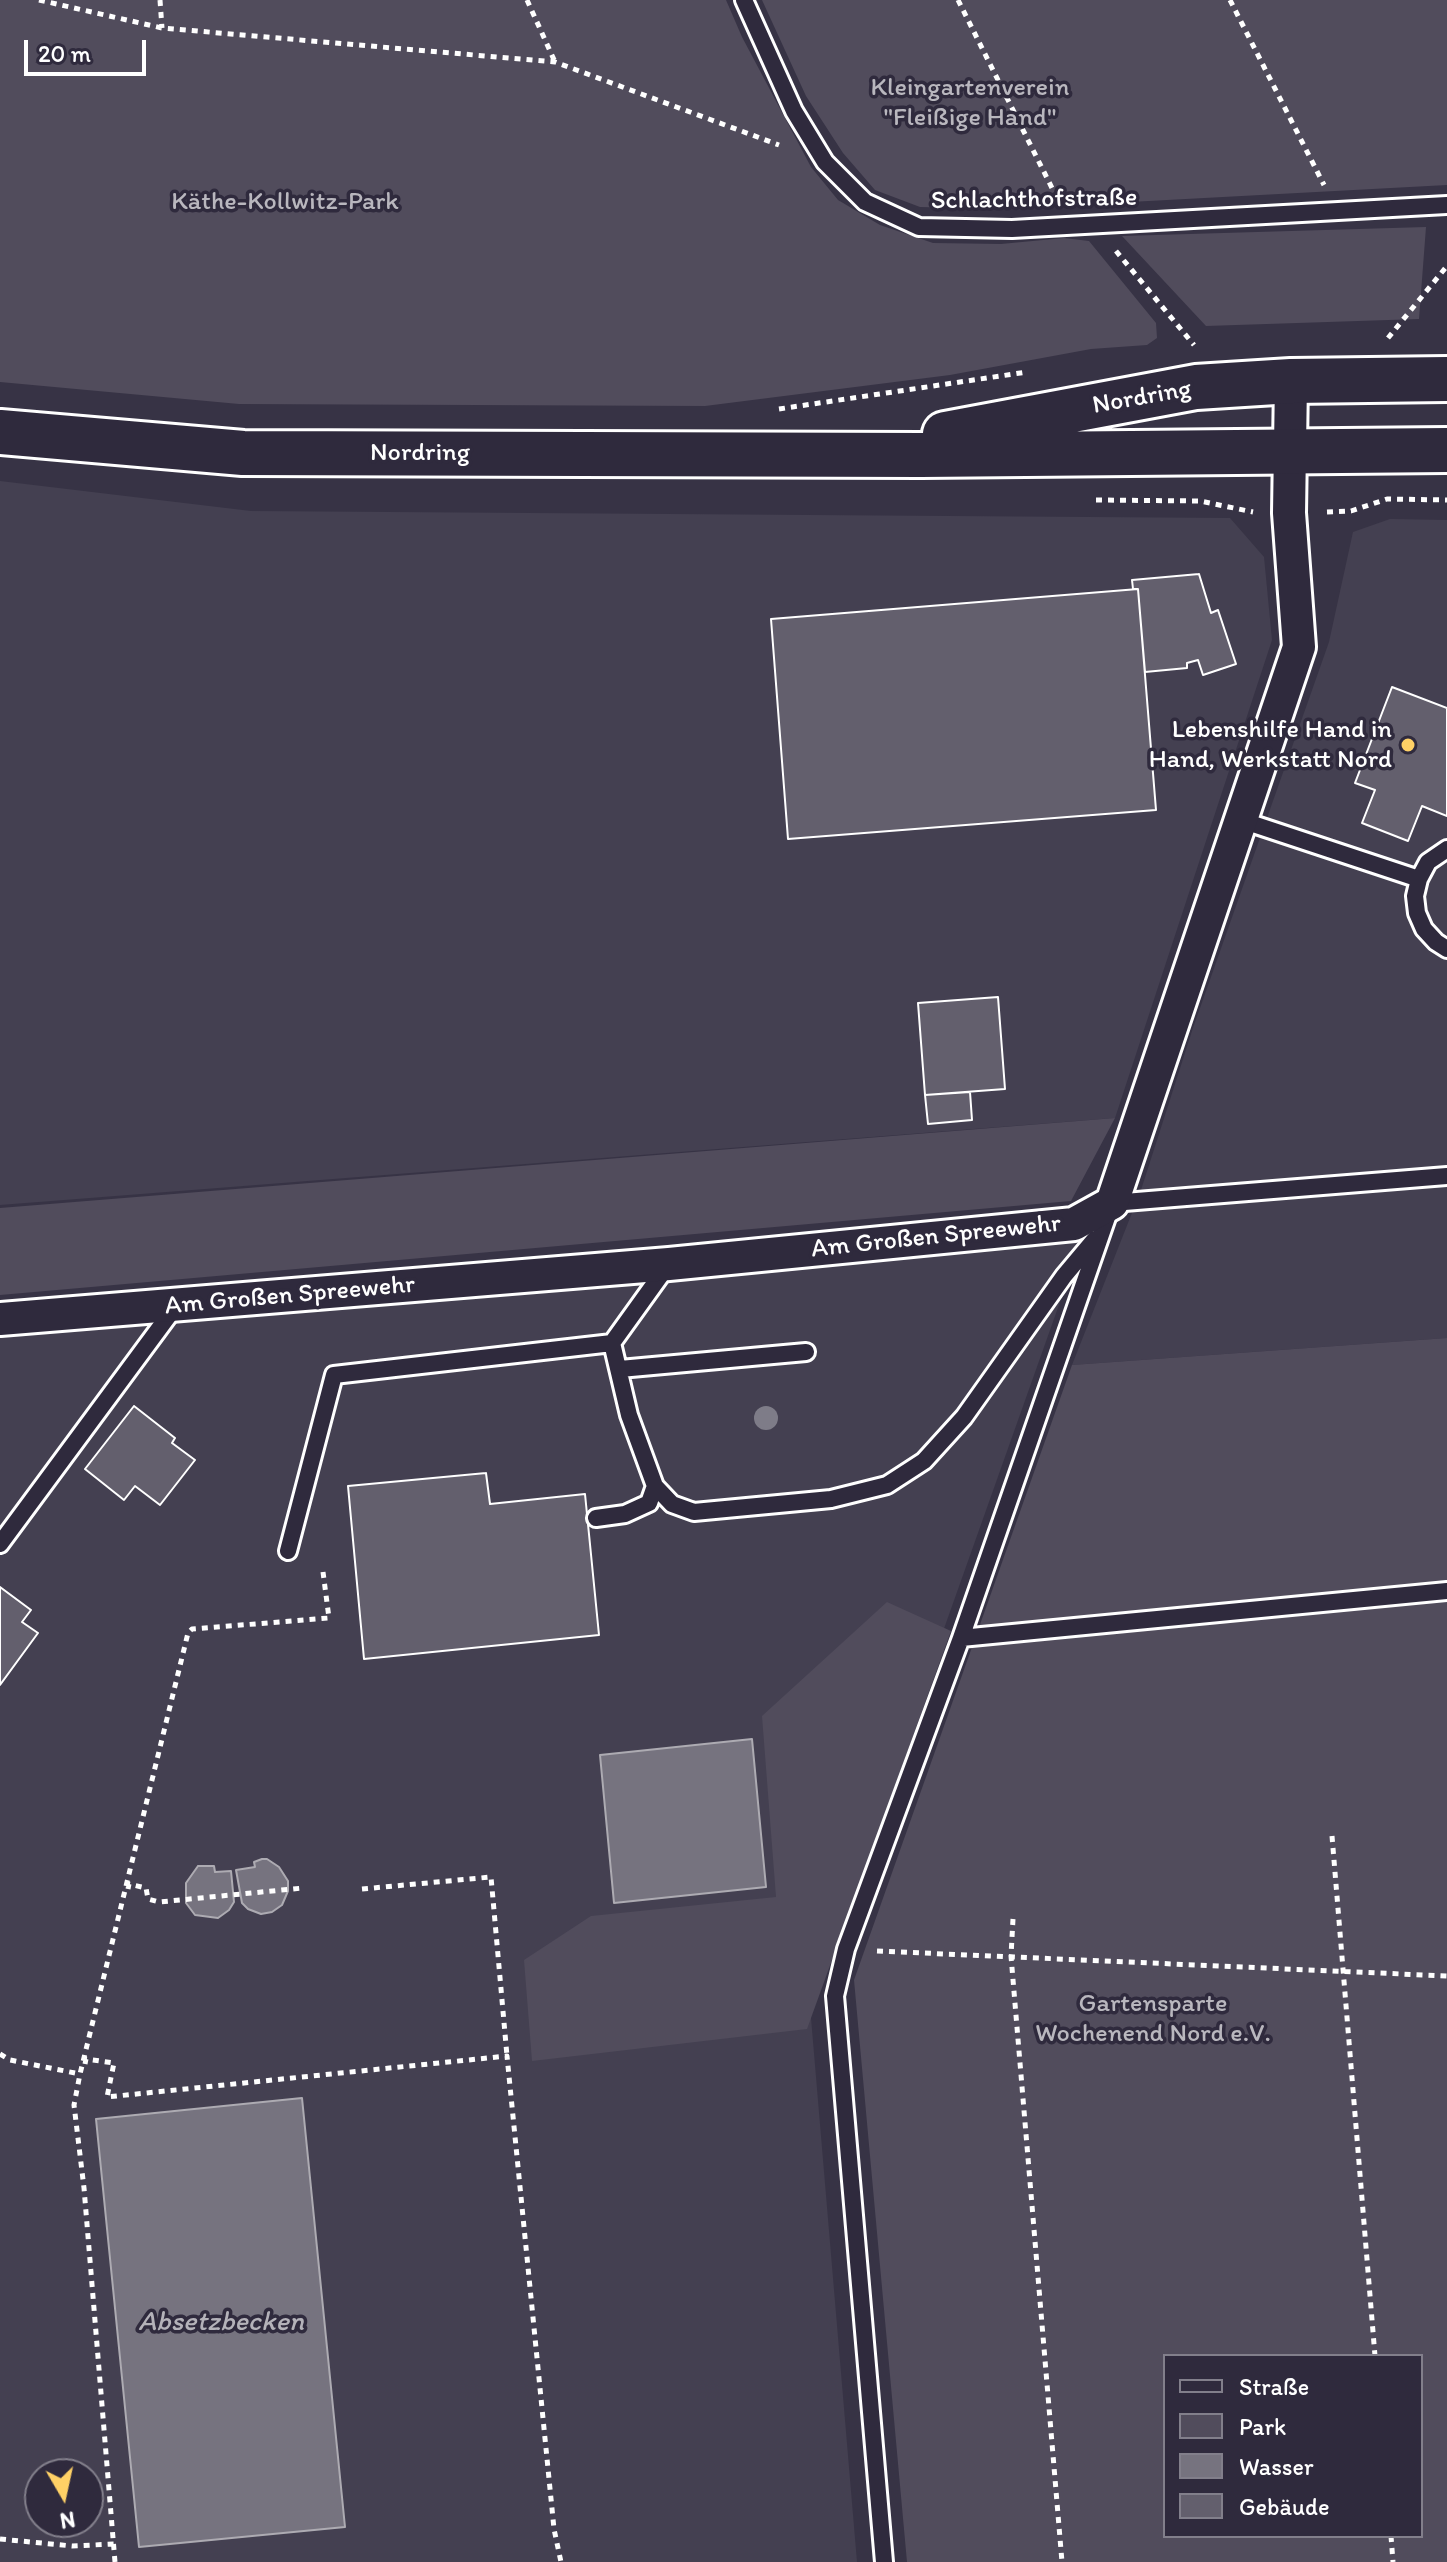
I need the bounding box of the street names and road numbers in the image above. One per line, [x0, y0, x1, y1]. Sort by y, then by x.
street label: Schlachthofstraße [931, 183, 1137, 217]
street label: Nordring [1090, 374, 1194, 422]
street label: Nordring [370, 437, 470, 469]
street label: Am Großen Spreewehr [810, 1208, 1062, 1266]
street label: Am Großen Spreewehr [164, 1270, 416, 1322]

